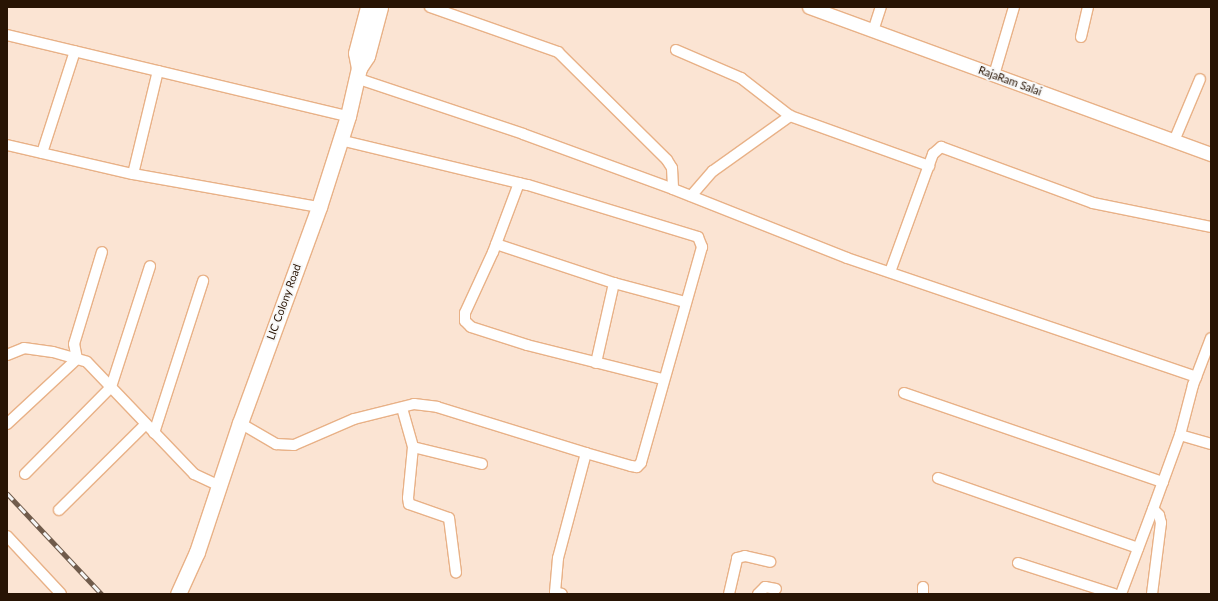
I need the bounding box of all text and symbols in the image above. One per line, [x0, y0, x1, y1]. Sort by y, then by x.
street label: RajaRam Salai [977, 63, 1043, 99]
street label: LIC Colony Road [264, 262, 304, 342]

